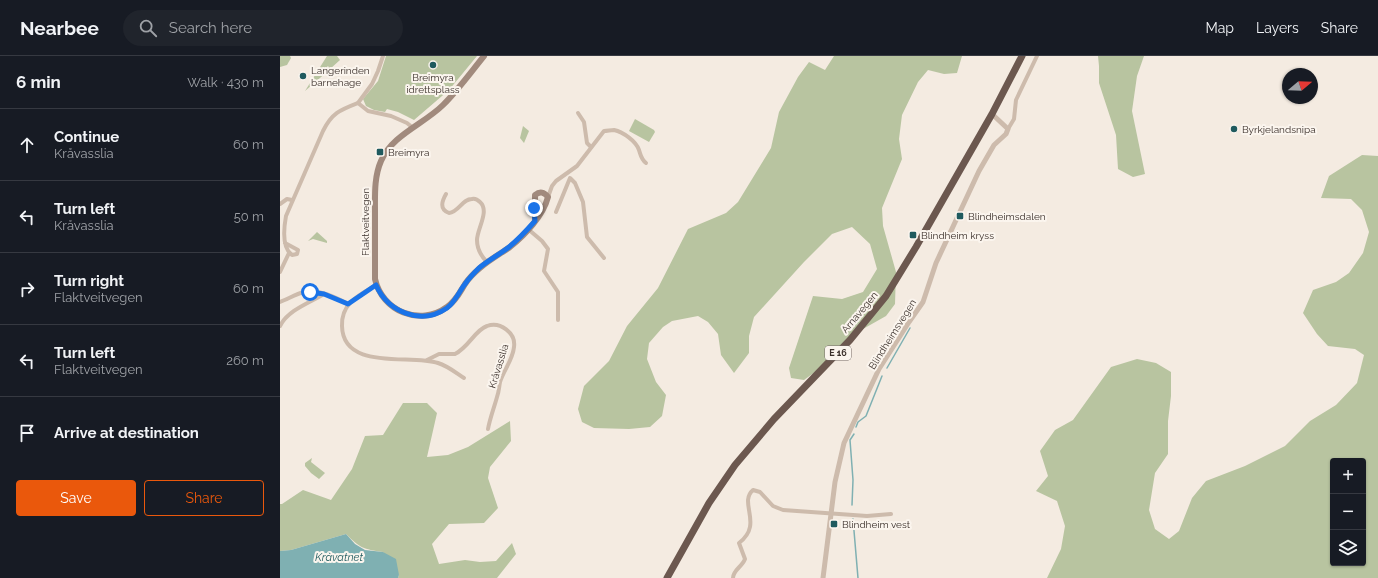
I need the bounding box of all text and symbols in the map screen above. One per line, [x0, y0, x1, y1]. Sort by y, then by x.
search box [123, 10, 403, 46]
text: Nearbee [20, 17, 99, 39]
icon: search [137, 17, 159, 39]
text: Search here [169, 19, 252, 37]
text: Map [1206, 20, 1234, 36]
text: Layers [1256, 20, 1299, 36]
text: Share [1321, 20, 1358, 36]
marker: Breimyra idrettsplass [428, 60, 438, 70]
place label: Langerinden barnehage [311, 65, 370, 88]
north arrow [1282, 68, 1318, 104]
marker: Langerinden barnehage [298, 71, 308, 81]
text: 6 min [16, 72, 61, 92]
place label: Breimyra idrettsplass [406, 72, 460, 95]
text: Walk · 430 m [187, 75, 264, 90]
marker: Byrkjelandsnipa [1229, 124, 1239, 134]
place label: Byrkjelandsnipa [1242, 124, 1316, 135]
text: Continue [54, 128, 119, 146]
icon: ahead [16, 134, 38, 156]
text: 60 m [233, 137, 264, 152]
text: Kråvasslia [54, 146, 114, 161]
marker: Breimyra [375, 147, 385, 157]
place label: Breimyra [388, 147, 430, 158]
street label: Flaktveitvegen [360, 188, 371, 256]
route end [525, 199, 543, 217]
text: Turn left [54, 200, 115, 218]
icon: left [16, 206, 38, 228]
text: 50 m [234, 209, 264, 224]
marker: Blindheimsdalen [955, 211, 965, 221]
place label: Blindheimsdalen [968, 211, 1046, 222]
text: Kråvasslia [54, 218, 114, 233]
marker: Blindheim kryss [908, 230, 918, 240]
place label: Blindheim kryss [921, 230, 994, 241]
text: Turn right [54, 272, 124, 290]
icon: right [16, 278, 38, 300]
text: 60 m [233, 281, 264, 296]
route start [301, 283, 319, 301]
street label: Arnavegen [839, 289, 880, 335]
text: Flaktveitvegen [54, 290, 143, 305]
street label: Blindheimsvegen [866, 297, 918, 371]
street label: Kråvasslia [487, 343, 510, 390]
text: Turn left [54, 344, 115, 362]
road number: E 16 [825, 346, 851, 360]
icon: left [16, 350, 38, 372]
text: 260 m [226, 353, 264, 368]
text: Flaktveitvegen [54, 362, 143, 377]
icon: arrive [16, 422, 38, 444]
text: Arrive at destination [54, 424, 199, 442]
map controls [1330, 458, 1366, 566]
button: + [1330, 458, 1366, 494]
button: Save [16, 480, 136, 516]
button: Share [144, 480, 264, 516]
button: − [1330, 494, 1366, 530]
marker: Blindheim vest [829, 519, 839, 529]
place label: Blindheim vest [842, 519, 911, 530]
button: layers [1330, 530, 1366, 566]
water label: Kråvatnet [315, 551, 363, 564]

